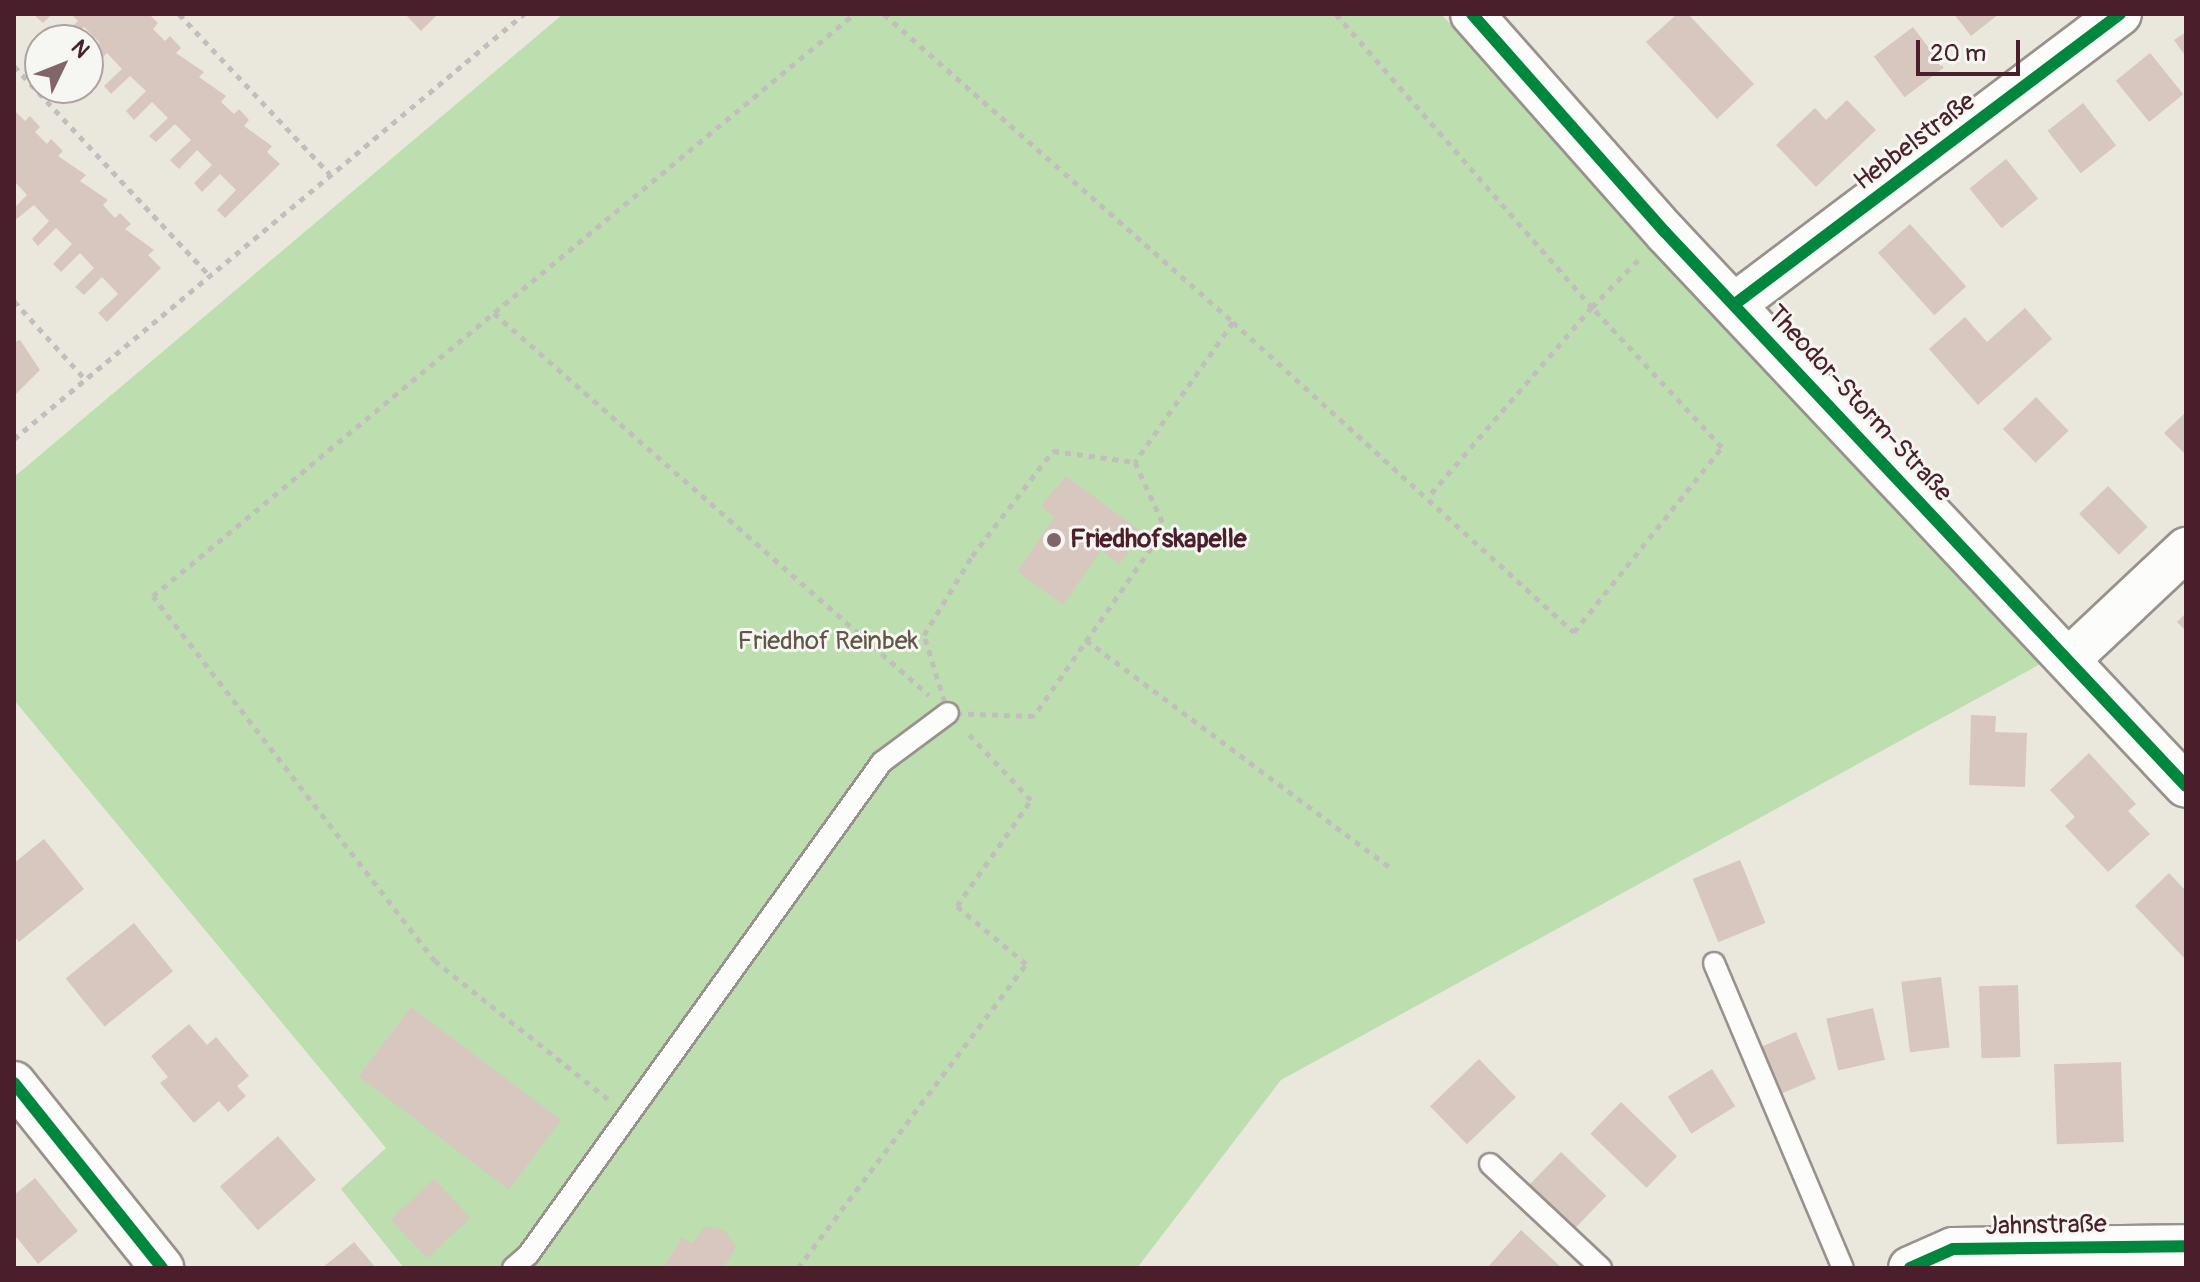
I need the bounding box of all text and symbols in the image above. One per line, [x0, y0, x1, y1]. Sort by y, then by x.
north arrow [24, 24, 104, 104]
scale bar [1920, 24, 2024, 74]
text: N [65, 34, 95, 64]
text: 20 m [1930, 39, 1986, 68]
street label: Hebbelstraße [1848, 86, 1982, 198]
street label: Theodor-Storm-Straße [1760, 299, 1958, 509]
place label: Friedhofskapelle [1070, 524, 1247, 556]
marker: Friedhofskapelle [1045, 531, 1063, 549]
park label: Friedhof Reinbek [738, 626, 918, 658]
street label: Jahnstraße [1985, 1209, 2107, 1243]

